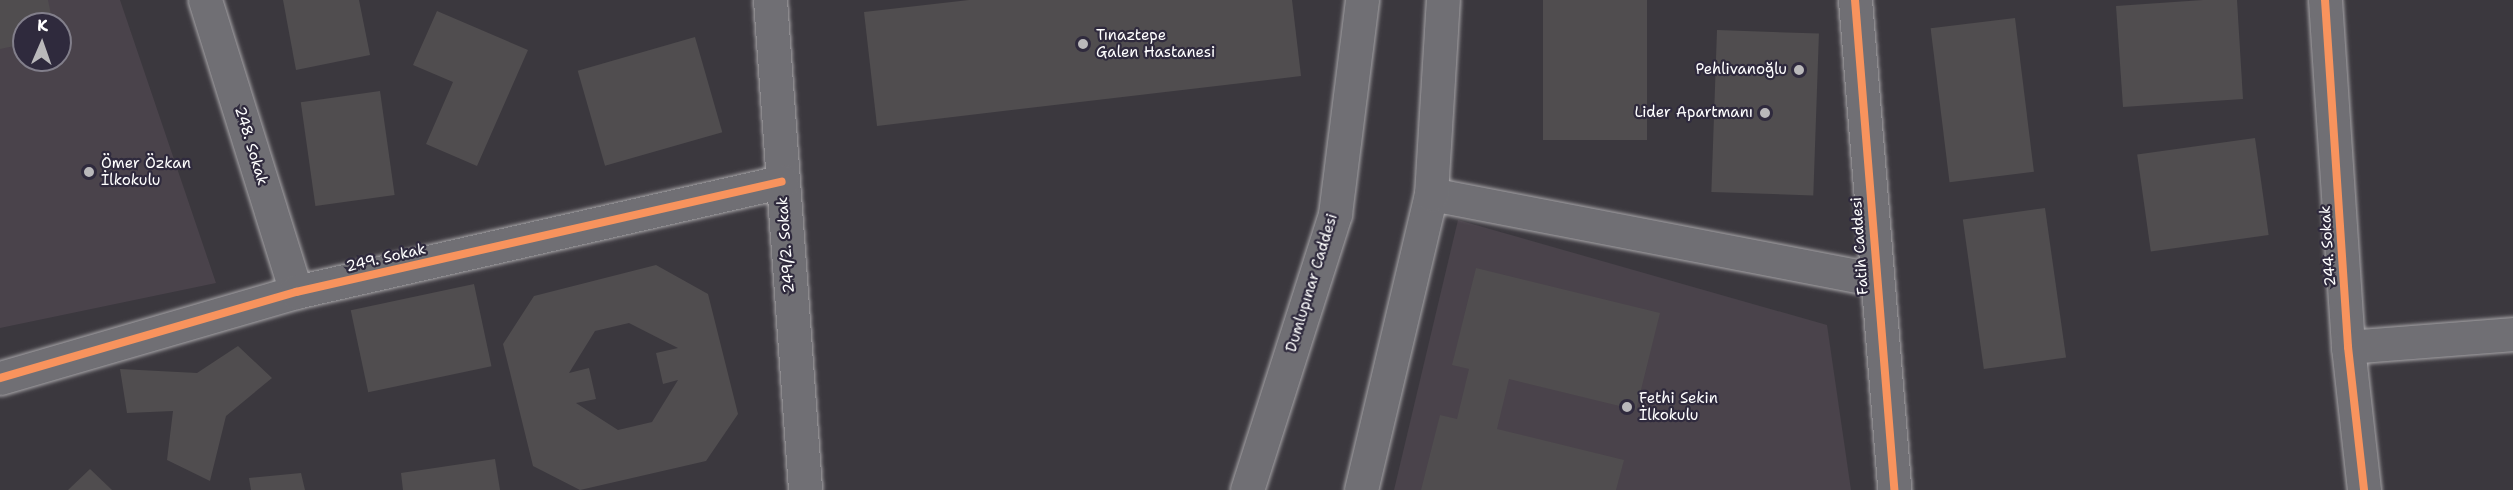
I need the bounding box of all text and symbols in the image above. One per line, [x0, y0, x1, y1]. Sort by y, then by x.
north arrow [12, 12, 72, 72]
text: K [37, 15, 48, 36]
place label: Tınaztepe Galen Hastanesi [1096, 26, 1215, 61]
marker: Tınaztepe Galen Hastanesi [1074, 35, 1092, 53]
place label: Pehlivanoğlu [1696, 61, 1787, 79]
marker: Pehlivanoğlu [1792, 63, 1806, 77]
street label: 248. Sokak [230, 104, 272, 188]
place label: Lider Apartmanı [1634, 104, 1753, 122]
marker: Lider Apartmanı [1758, 106, 1772, 120]
place label: Ömer Özkan İlkokulu [101, 154, 191, 189]
marker: Ömer Özkan İlkokulu [82, 165, 96, 179]
street label: 249/2. Sokak [774, 196, 798, 294]
street label: Fatih Caddesi [1848, 196, 1872, 296]
street label: 244. Sokak [2316, 205, 2340, 287]
street label: Dumlupınar Caddesi [1282, 212, 1342, 354]
street label: 249. Sokak [344, 240, 428, 276]
place label: Fethi Sekin İlkokulu [1639, 389, 1718, 424]
marker: Fethi Sekin İlkokulu [1620, 400, 1634, 414]

